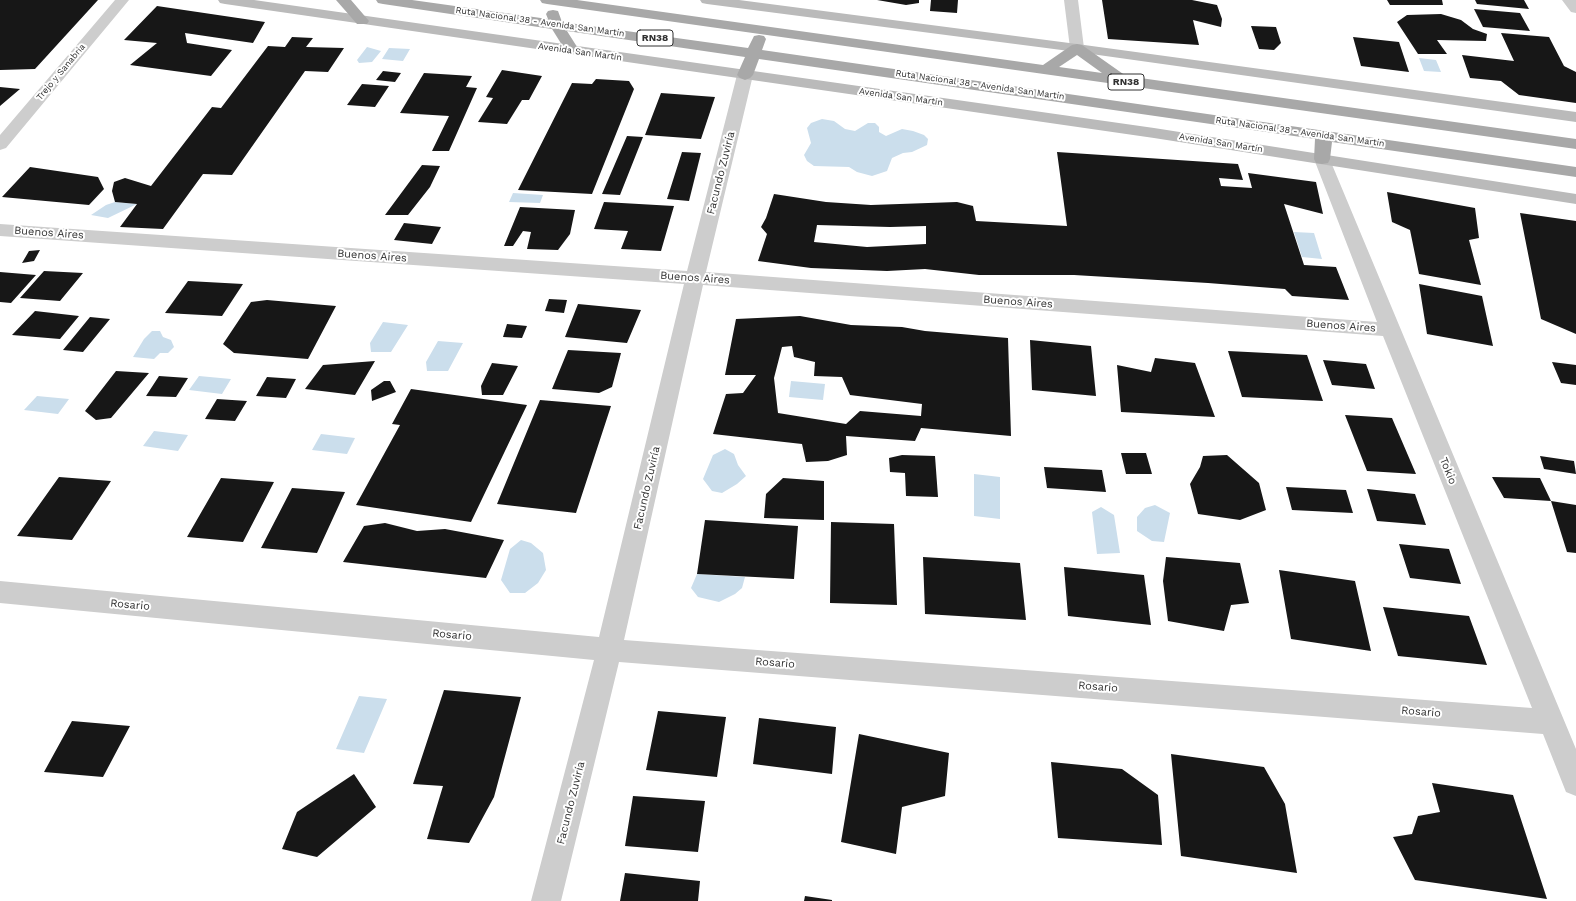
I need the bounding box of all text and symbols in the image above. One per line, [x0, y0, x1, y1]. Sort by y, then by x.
street label: Ruta Nacional 38 - Avenida San Martín [455, 5, 625, 39]
road number: RN38 [637, 30, 673, 46]
street label: Avenida San Martín [537, 41, 623, 63]
street label: Trejo y Sanabria [34, 42, 88, 102]
street label: Ruta Nacional 38 - Avenida San Martín [895, 68, 1065, 102]
road number: RN38 [1108, 74, 1144, 90]
street label: Avenida San Martín [858, 86, 944, 108]
street label: Ruta Nacional 38 - Avenida San Martín [1215, 115, 1385, 149]
street label: Facundo Zuviría [704, 130, 738, 216]
street label: Avenida San Martín [1178, 131, 1264, 155]
street label: Buenos Aires [14, 224, 84, 242]
street label: Buenos Aires [337, 247, 407, 265]
street label: Buenos Aires [660, 269, 730, 287]
street label: Buenos Aires [983, 293, 1053, 311]
street label: Buenos Aires [1306, 317, 1376, 335]
street label: Facundo Zuviría [631, 445, 663, 531]
street label: Tokio [1437, 456, 1459, 486]
street label: Rosario [110, 597, 150, 613]
street label: Rosario [432, 627, 472, 643]
street label: Rosario [755, 655, 795, 671]
street label: Rosario [1078, 679, 1118, 695]
street label: Rosario [1401, 704, 1441, 720]
street label: Facundo Zuviría [554, 760, 588, 846]

